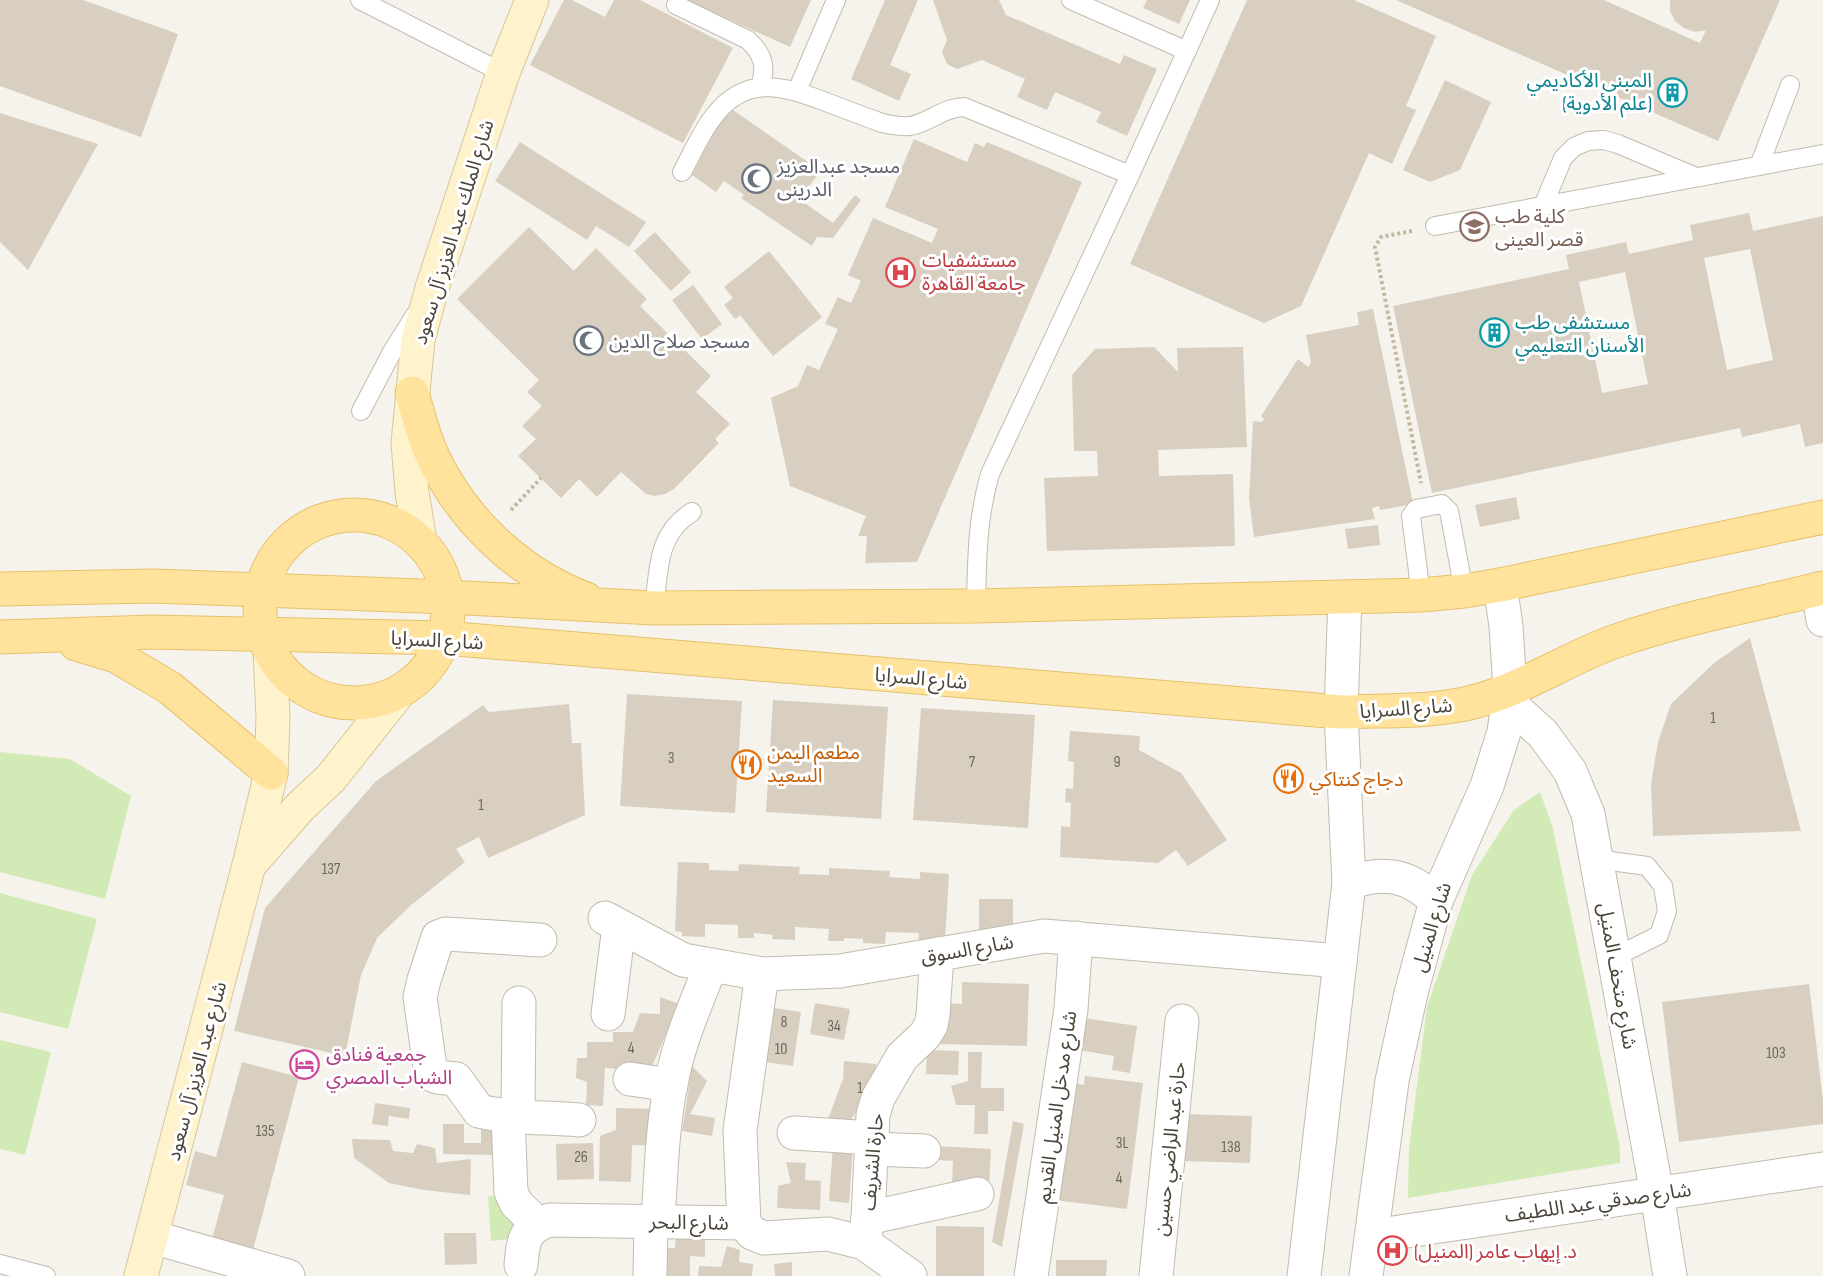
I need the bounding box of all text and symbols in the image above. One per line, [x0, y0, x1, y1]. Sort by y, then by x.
place label: المبنى الأكاديمي (علم الأدوية) [1527, 69, 1652, 118]
building icon: المبنى الأكاديمي (علم الأدوية) [1657, 76, 1689, 108]
street label: شارع الملك عبد العزيز آل سعود [408, 117, 502, 348]
place label: مسجد عبدالعزيز الدرينى [776, 155, 900, 202]
mosque icon: مسجد عبدالعزيز الدرينى [740, 162, 772, 194]
place label: كلية طب قصر العينى [1495, 205, 1583, 252]
school or university icon: كلية طب قصر العينى [1458, 211, 1490, 243]
place label: مستشفيات جامعة القاهرة [922, 249, 1026, 296]
hospital icon: مستشفيات جامعة القاهرة [885, 256, 917, 288]
place label: مستشفى طب الأسنان التعليمي [1515, 311, 1644, 361]
building icon: مستشفى طب الأسنان التعليمي [1478, 317, 1510, 349]
mosque icon: مسجد صلاح الدين [572, 325, 604, 357]
place label: مسجد صلاح الدين [609, 330, 750, 356]
street label: شارع السرايا [390, 627, 484, 657]
street label: شارع السرايا [873, 663, 968, 697]
street label: شارع السرايا [1359, 694, 1453, 726]
house number: 1 [1710, 709, 1716, 728]
place label: مطعم اليمن السعيد [767, 741, 860, 788]
restaurant icon: مطعم اليمن السعيد [730, 748, 762, 780]
house number: 3 [668, 749, 674, 768]
house number: 7 [969, 753, 976, 772]
house number: 9 [1113, 753, 1121, 772]
restaurant icon: دجاج كنتاكي [1272, 763, 1304, 795]
place label: دجاج كنتاكي [1309, 768, 1403, 795]
house number: 1 [478, 796, 484, 815]
house number: 137 [322, 860, 341, 879]
street label: شارع المنيل [1407, 880, 1459, 976]
street label: شارع متحف المنيل [1590, 901, 1642, 1052]
street label: شارع السوق [919, 930, 1016, 972]
street label: شارع عبد العزيز آل سعود [161, 979, 234, 1164]
street label: شارع مدخل المنيل القديم [1032, 1009, 1084, 1205]
house number: 8 [780, 1013, 788, 1032]
house number: 34 [827, 1017, 841, 1036]
house number: 4 [628, 1039, 635, 1058]
house number: 10 [775, 1040, 787, 1059]
place label: جمعية فنادق الشباب المصري [326, 1043, 452, 1093]
house number: 103 [1766, 1044, 1786, 1063]
hotel icon: جمعية فنادق الشباب المصري [289, 1049, 321, 1081]
street label: حارة عبد الراضي حسين [1149, 1061, 1194, 1238]
house number: 1 [857, 1079, 863, 1098]
street label: حارة الشريف [857, 1112, 889, 1212]
house number: 135 [256, 1122, 274, 1141]
house number: 3L [1116, 1134, 1128, 1153]
house number: 138 [1221, 1138, 1241, 1157]
house number: 26 [574, 1148, 588, 1167]
house number: 4 [1116, 1169, 1123, 1188]
street label: شارع صدقي عبد اللطيف [1503, 1178, 1693, 1231]
street label: شارع البحر [648, 1210, 729, 1238]
hospital icon: د. إيهاب عامر (المنيل) [1377, 1235, 1409, 1267]
place label: د. إيهاب عامر (المنيل) [1414, 1240, 1577, 1264]

